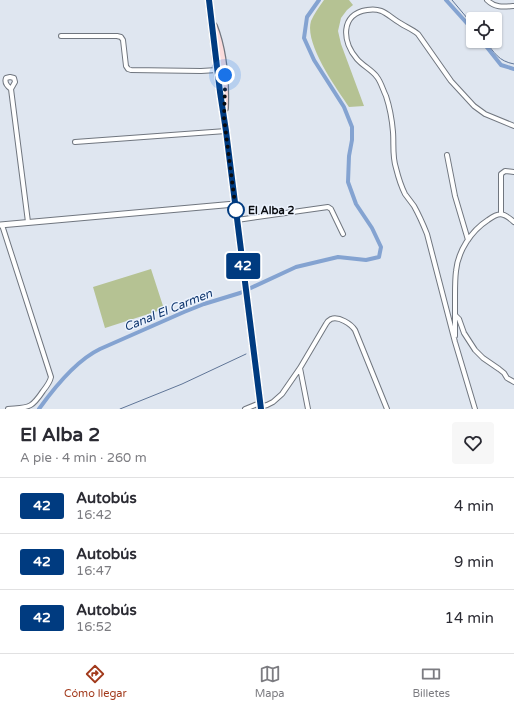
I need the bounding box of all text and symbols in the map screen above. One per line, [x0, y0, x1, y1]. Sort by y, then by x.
map controls [466, 12, 502, 48]
button: locate [466, 12, 502, 48]
your location [215, 65, 235, 85]
marker: El Alba 2 [227, 201, 245, 219]
place label: El Alba 2 [248, 204, 294, 217]
line badge: 42 [225, 253, 261, 279]
text: 42 [234, 257, 252, 274]
water label: Canal El Carmen [122, 286, 215, 334]
button: heart [452, 422, 494, 464]
text: El Alba 2 [20, 424, 100, 446]
text: A pie · 4 min · 260 m [20, 450, 147, 466]
text: Autobús [76, 489, 137, 507]
text: 42 [33, 497, 51, 514]
text: 4 min [454, 497, 494, 515]
text: 16:42 [76, 507, 112, 523]
text: Autobús [76, 545, 137, 563]
text: 42 [33, 553, 51, 570]
text: 9 min [454, 553, 494, 571]
text: 16:47 [76, 563, 112, 579]
text: Autobús [76, 601, 137, 619]
text: 42 [33, 609, 51, 626]
text: 14 min [445, 609, 494, 627]
text: 16:52 [76, 619, 112, 635]
tab: Cómo llegar [64, 663, 127, 700]
tab: Mapa [255, 663, 285, 700]
tab: Billetes [412, 663, 450, 700]

